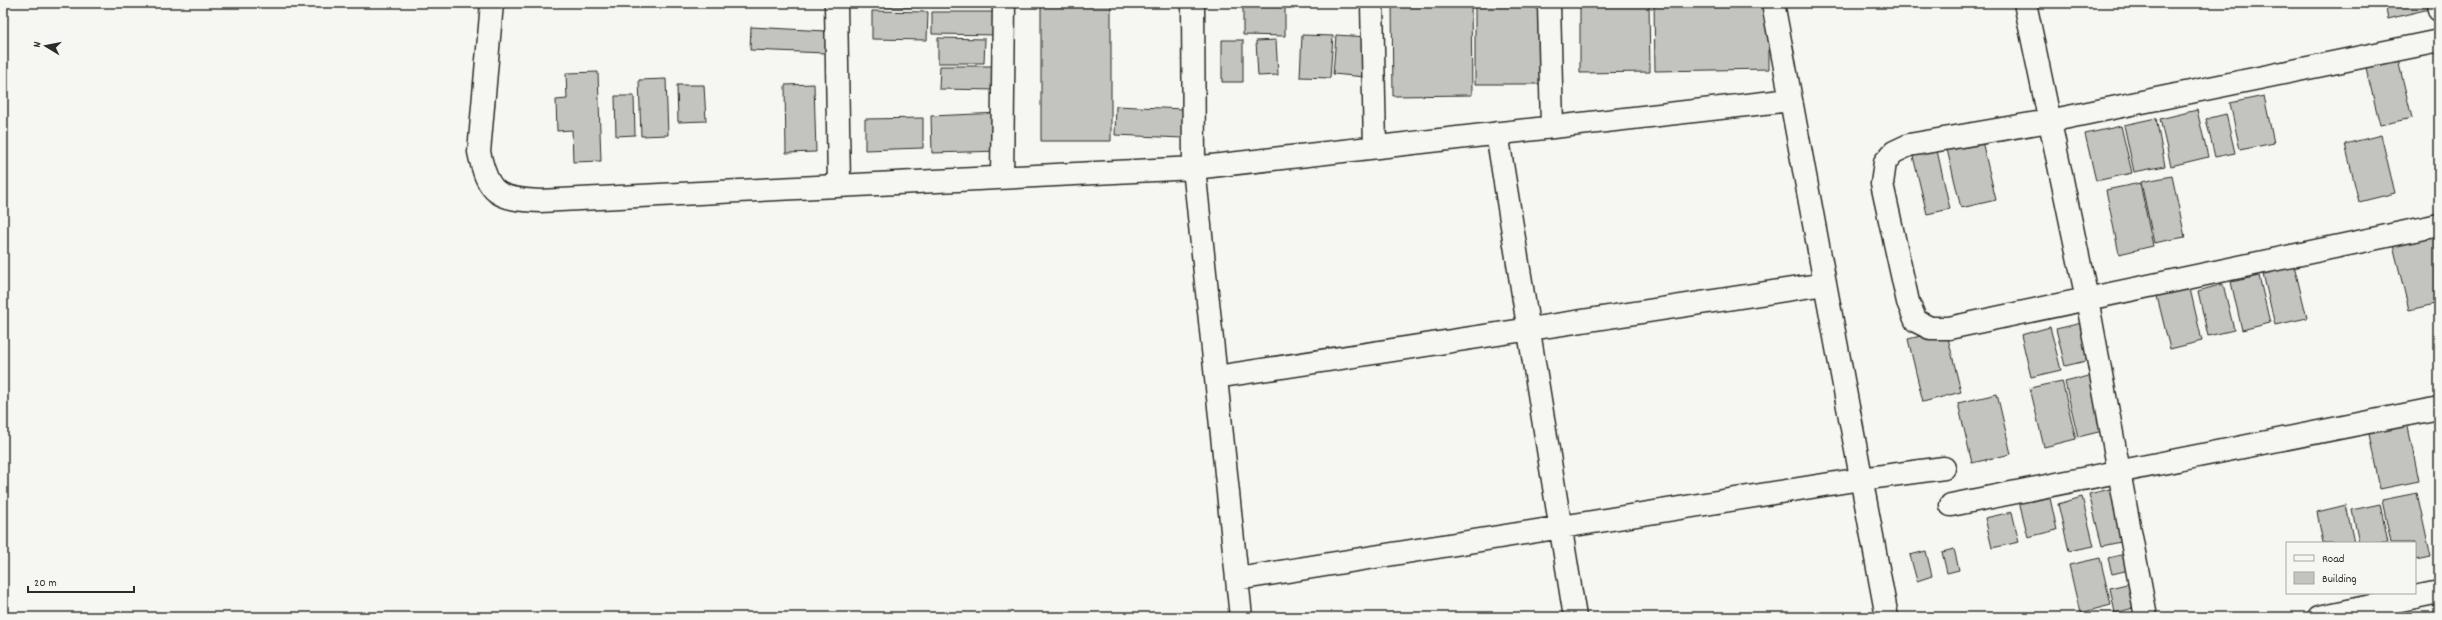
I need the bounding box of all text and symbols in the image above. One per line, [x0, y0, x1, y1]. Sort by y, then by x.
north arrow [26, 26, 66, 66]
text: N [30, 40, 47, 49]
legend [2286, 542, 2416, 594]
text: Road [2322, 551, 2344, 568]
scale bar [28, 568, 134, 594]
text: Building [2322, 571, 2357, 588]
text: 20 m [34, 575, 57, 592]

